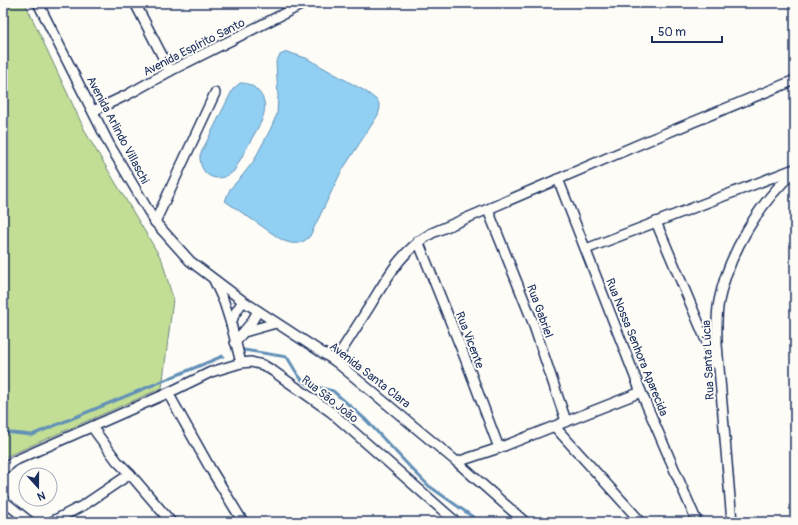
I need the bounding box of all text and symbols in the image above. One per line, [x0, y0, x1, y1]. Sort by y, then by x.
street label: Avenida Espírito Santo [141, 15, 248, 80]
scale bar [652, 18, 722, 44]
text: 50 m [658, 25, 686, 40]
street label: Avenida Arlindo Villaschi [83, 74, 152, 187]
street label: Rua Nossa Senhora Aparecida [602, 276, 671, 419]
street label: Rua Gabriel [523, 282, 556, 340]
street label: Rua Vicente [452, 310, 487, 371]
street label: Rua Santa Lúcia [699, 319, 718, 400]
street label: Avenida Santa Clara [326, 339, 414, 412]
street label: Rua São João [298, 372, 362, 427]
north arrow [18, 467, 58, 507]
text: N [35, 488, 47, 503]

